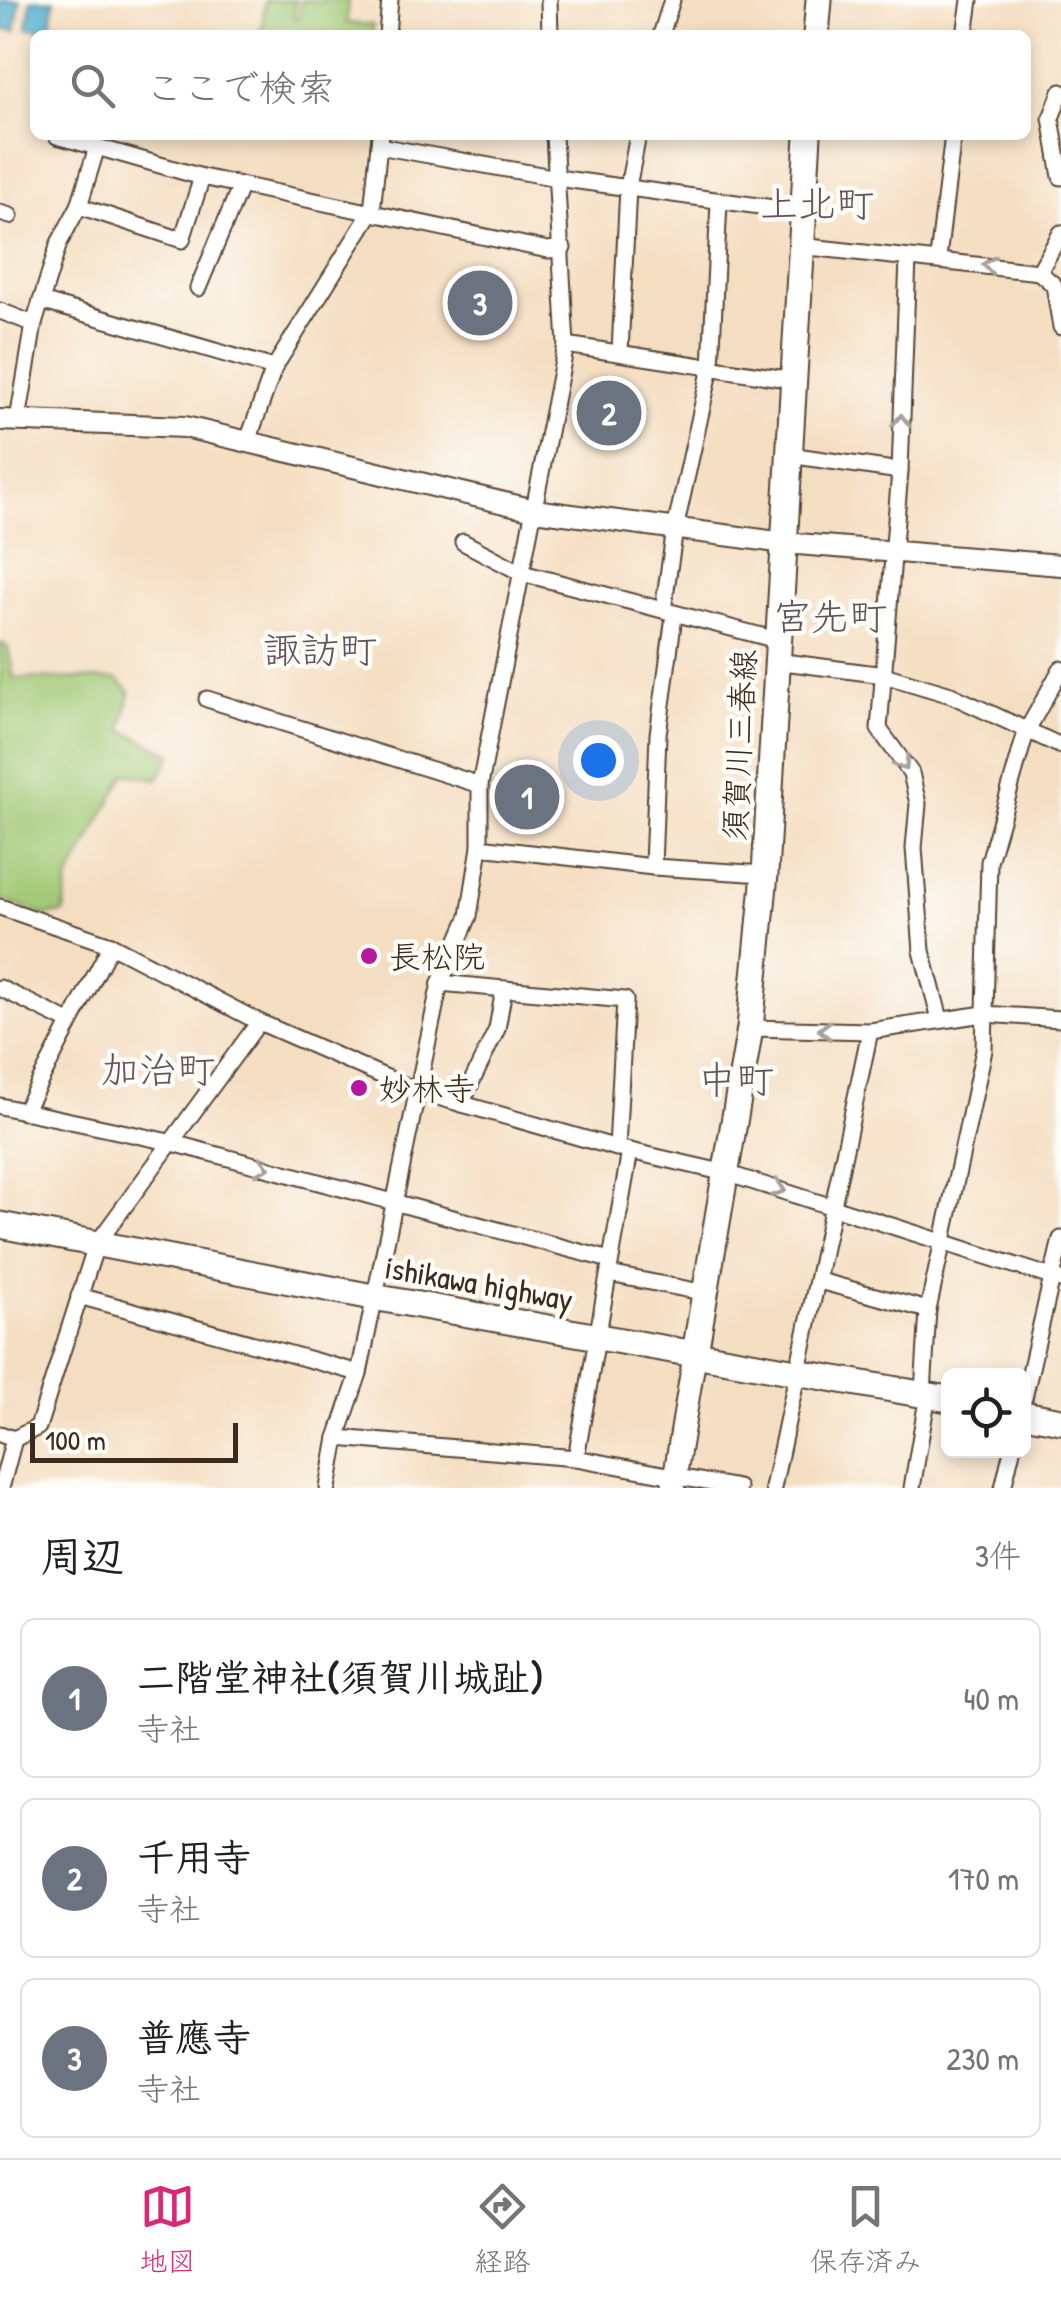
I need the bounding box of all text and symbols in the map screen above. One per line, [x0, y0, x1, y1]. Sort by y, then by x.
search box [30, 30, 1031, 140]
icon: search [65, 58, 120, 113]
text: ここで検索 [145, 61, 335, 113]
district label: 上北町 [760, 177, 874, 229]
one-way arrow [980, 256, 997, 277]
pin: 3 [448, 266, 512, 340]
pin: 2 [576, 376, 642, 450]
one-way arrow [890, 413, 912, 428]
district label: 宮先町 [773, 590, 887, 642]
district label: 諏訪町 [263, 623, 377, 675]
street label: 須賀川三春線 [713, 648, 765, 842]
your location [573, 735, 624, 786]
one-way arrow [891, 753, 910, 771]
pin: 1 [494, 760, 560, 834]
place label: 長松院 [389, 935, 485, 978]
marker: 長松院 [358, 945, 380, 967]
one-way arrow [816, 1019, 832, 1041]
district label: 加治町 [101, 1043, 215, 1095]
district label: 中町 [698, 1053, 774, 1105]
place label: 妙林寺 [379, 1067, 475, 1110]
marker: 妙林寺 [348, 1077, 370, 1099]
one-way arrow [254, 1155, 272, 1176]
one-way arrow [770, 1177, 787, 1198]
street label: ishikawa highway [382, 1245, 576, 1321]
map controls [941, 1368, 1031, 1458]
button: locate [941, 1368, 1031, 1458]
scale bar [30, 1418, 238, 1462]
text: 100 m [45, 1421, 106, 1459]
text: 周辺 [40, 1527, 124, 1584]
text: 3件 [975, 1534, 1021, 1577]
text: 二階堂神社(須賀川城趾) [137, 1651, 544, 1703]
text: 1 [69, 1677, 80, 1720]
text: 40 m [964, 1677, 1019, 1720]
text: 寺社 [137, 1707, 201, 1750]
text: 千用寺 [137, 1831, 251, 1883]
text: 2 [67, 1857, 82, 1900]
text: 170 m [948, 1857, 1019, 1900]
text: 寺社 [137, 1887, 201, 1930]
text: 普應寺 [137, 2011, 251, 2063]
text: 3 [67, 2037, 82, 2080]
text: 230 m [946, 2037, 1019, 2080]
text: 寺社 [137, 2067, 201, 2110]
tab: 地図 [139, 2179, 196, 2280]
tab: 経路 [474, 2179, 531, 2280]
tab: 保存済み [809, 2179, 922, 2280]

